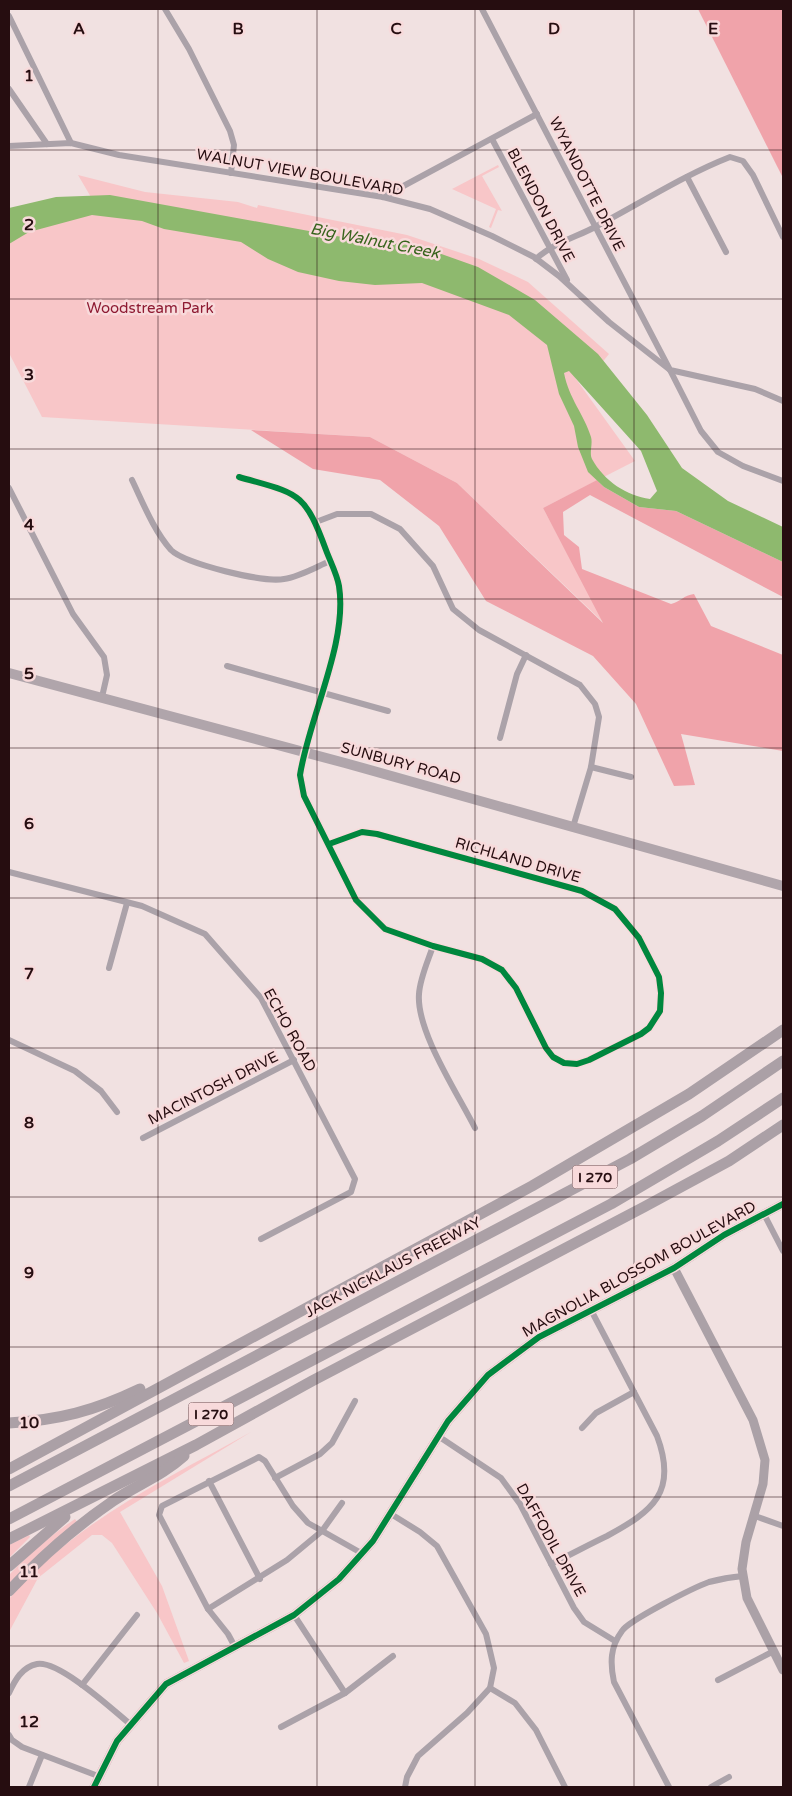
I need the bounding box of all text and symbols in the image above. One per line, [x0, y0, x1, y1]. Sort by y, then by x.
text: A [73, 19, 85, 39]
text: B [232, 19, 244, 39]
text: C [390, 19, 402, 39]
text: D [548, 19, 560, 39]
text: E [708, 19, 718, 39]
text: 1 [24, 66, 34, 86]
street label: WYANDOTTE DRIVE [545, 114, 629, 254]
street label: WALNUT VIEW BOULEVARD [195, 145, 405, 199]
street label: BLENDON DRIVE [503, 145, 579, 265]
text: 2 [24, 215, 34, 235]
water label: Big Walnut Creek [309, 219, 442, 264]
park label: Woodstream Park [86, 299, 214, 317]
text: 3 [24, 365, 34, 385]
text: 4 [24, 515, 34, 535]
text: 5 [24, 664, 34, 684]
street label: SUNBURY ROAD [339, 738, 463, 788]
text: 6 [24, 814, 34, 834]
street label: RICHLAND DRIVE [453, 833, 583, 887]
text: 7 [24, 964, 34, 984]
street label: ECHO ROAD [260, 985, 320, 1075]
street label: MACINTOSH DRIVE [145, 1047, 281, 1129]
text: 8 [24, 1113, 34, 1133]
road number: I 270 [572, 1166, 618, 1188]
street label: MAGNOLIA BLOSSOM BOULEVARD [519, 1197, 759, 1341]
street label: JACK NICKLAUS FREEWAY [302, 1213, 485, 1321]
text: 9 [24, 1263, 34, 1283]
road number: I 270 [188, 1402, 234, 1426]
text: 10 [19, 1413, 39, 1433]
street label: DAFFODIL DRIVE [512, 1480, 590, 1600]
text: 11 [19, 1562, 39, 1582]
text: 12 [19, 1712, 39, 1732]

